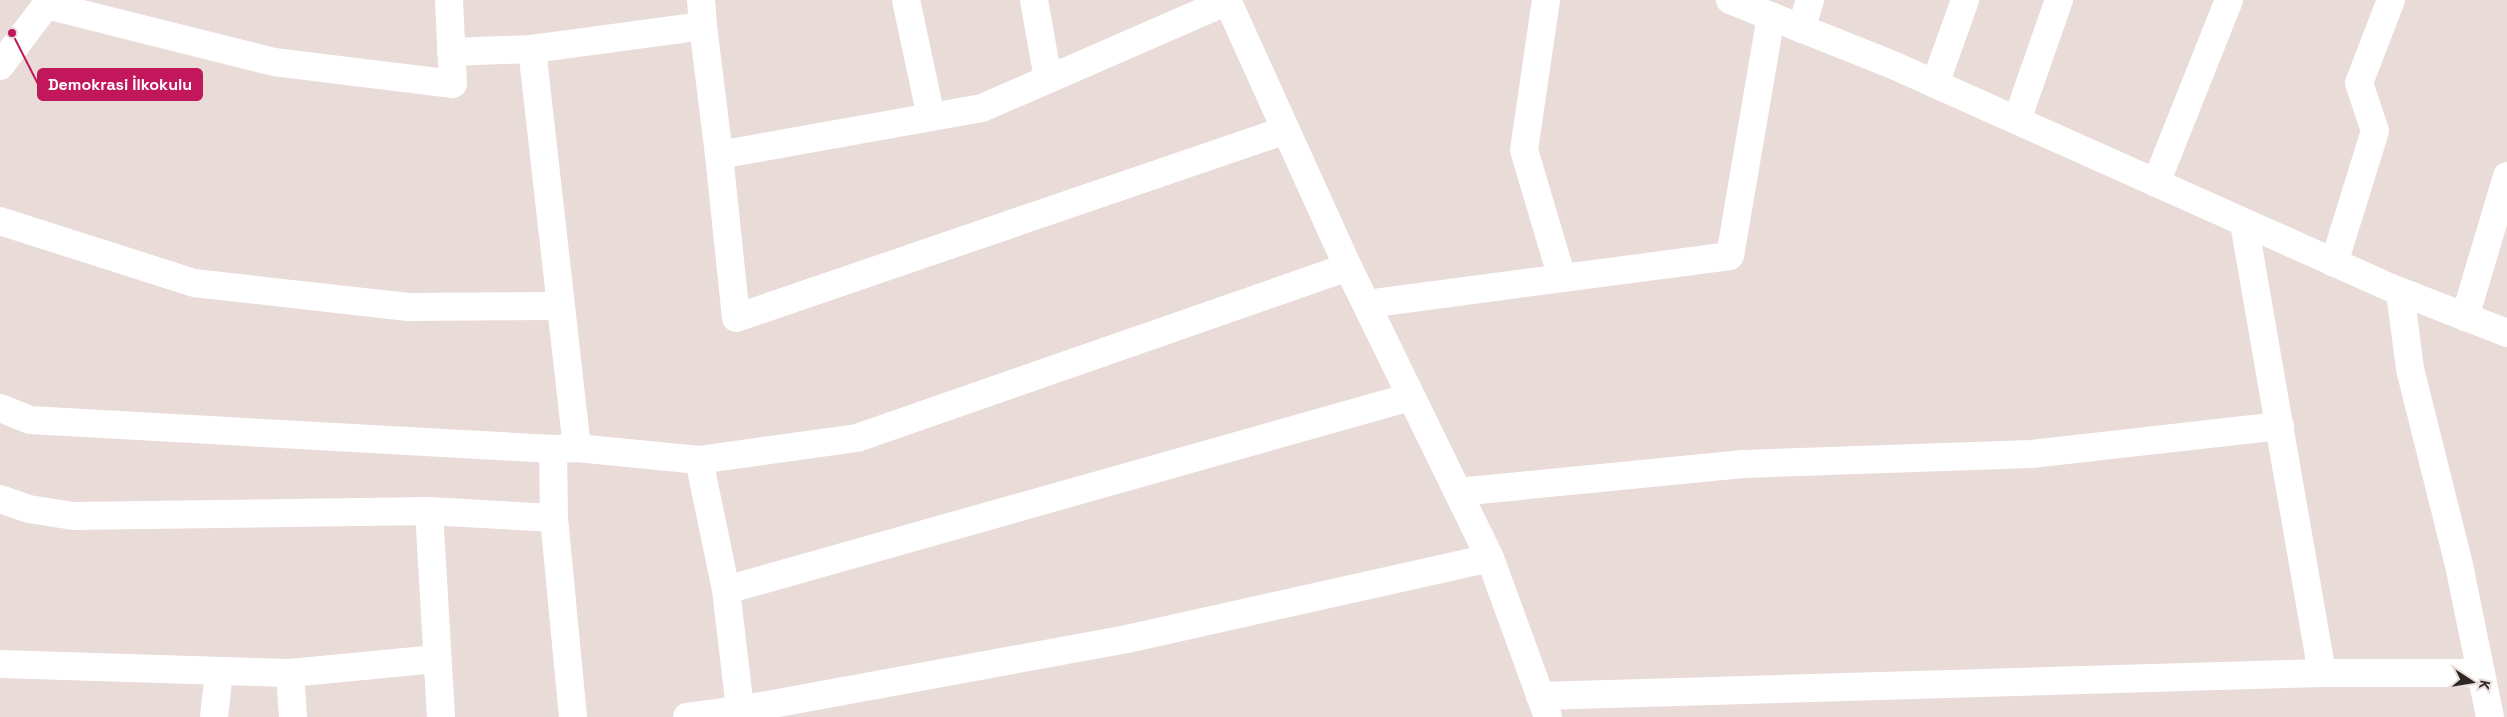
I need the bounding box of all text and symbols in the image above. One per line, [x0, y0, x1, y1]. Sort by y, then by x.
callout: Demokrasi İlkokulu [38, 69, 202, 100]
text: Demokrasi İlkokulu [48, 74, 192, 95]
north arrow [2447, 657, 2497, 707]
text: K [2475, 679, 2494, 691]

